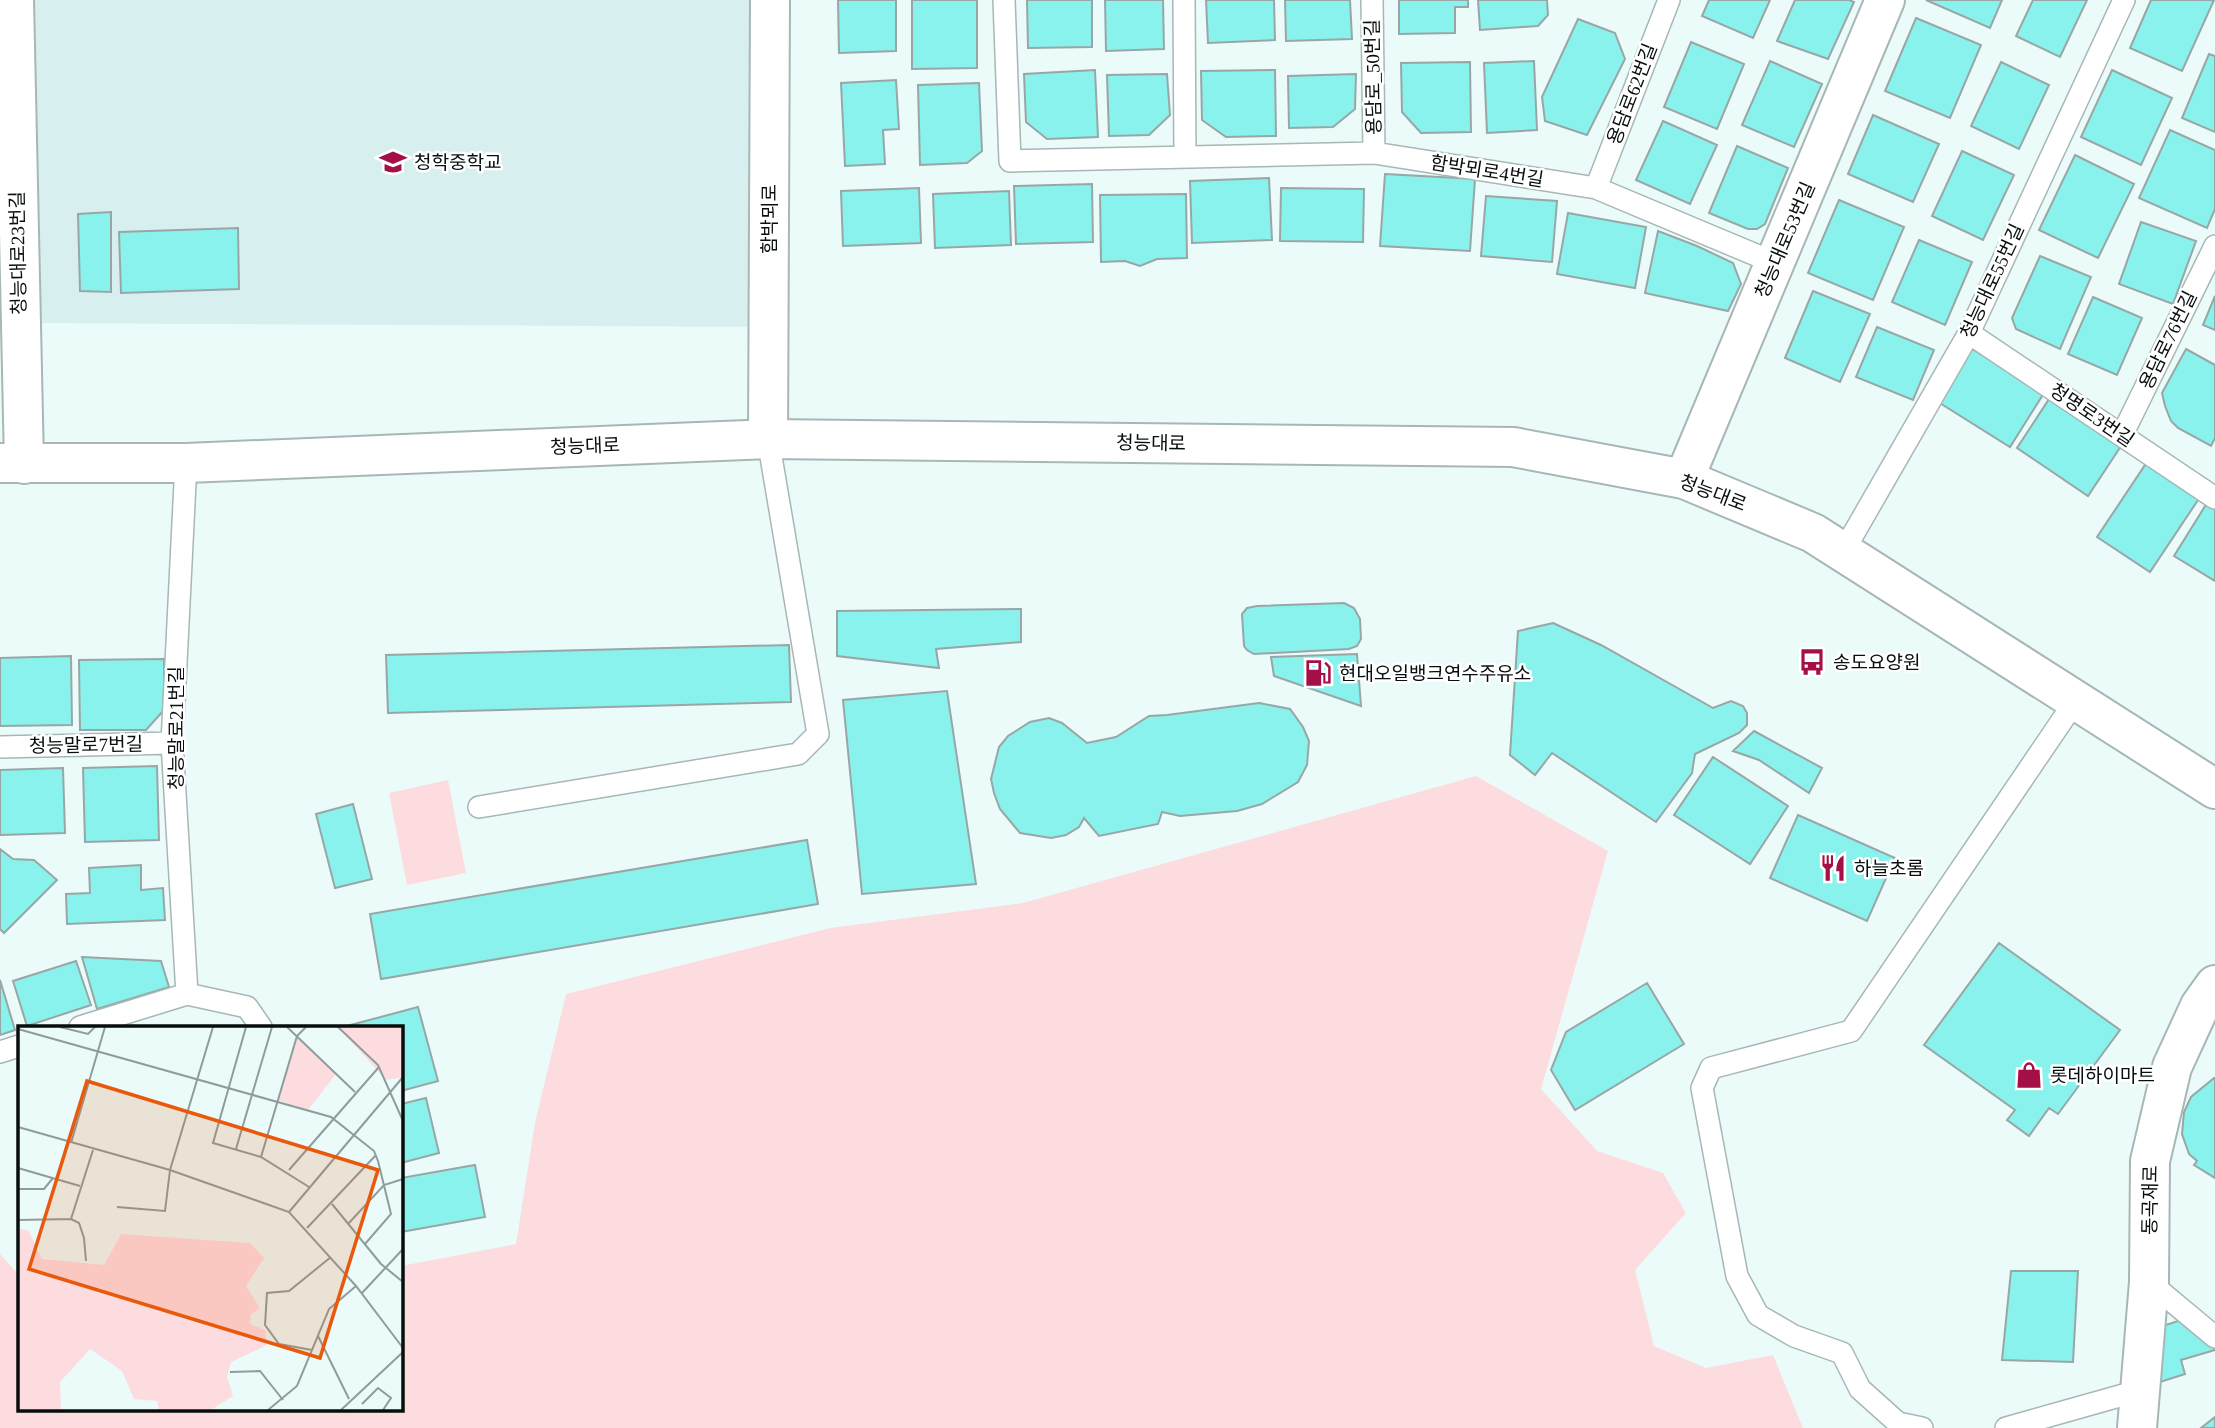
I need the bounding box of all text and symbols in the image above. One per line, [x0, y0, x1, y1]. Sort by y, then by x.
street label: 용담로_50번길 [1361, 19, 1385, 135]
street label: 용담로62번길 [1603, 41, 1661, 147]
school or university icon: 청학중학교 [378, 147, 408, 177]
place label: 청학중학교 [414, 152, 501, 173]
street label: 함박뫼로4번길 [1429, 152, 1545, 190]
street label: 청능대로53번길 [1751, 179, 1819, 301]
street label: 함박뫼로 [759, 184, 780, 254]
street label: 청능대로23번길 [6, 191, 30, 315]
street label: 청능대로55번길 [1956, 220, 2028, 342]
street label: 용담로76번길 [2135, 288, 2201, 392]
street label: 청명로3번길 [2046, 379, 2138, 451]
street label: 청능대로 [1116, 432, 1186, 454]
street label: 청능대로 [550, 434, 620, 458]
street label: 청능대로 [1677, 471, 1749, 515]
bus stop icon: 송도요양원 [1797, 647, 1827, 677]
place label: 송도요양원 [1833, 652, 1920, 673]
fuel station icon: 현대오일뱅크연수주유소 [1303, 658, 1333, 688]
place label: 현대오일뱅크연수주유소 [1339, 663, 1531, 684]
street label: 청능말로21번길 [166, 666, 187, 790]
street label: 청능말로7번길 [29, 734, 143, 756]
restaurant icon: 하늘초롬 [1818, 853, 1848, 883]
place label: 하늘초롬 [1854, 858, 1924, 879]
inset map [18, 1026, 402, 1410]
shop icon: 롯데하이마트 [2014, 1060, 2044, 1090]
place label: 롯데하이마트 [2050, 1065, 2155, 1086]
street label: 동곡재로 [2139, 1165, 2161, 1235]

